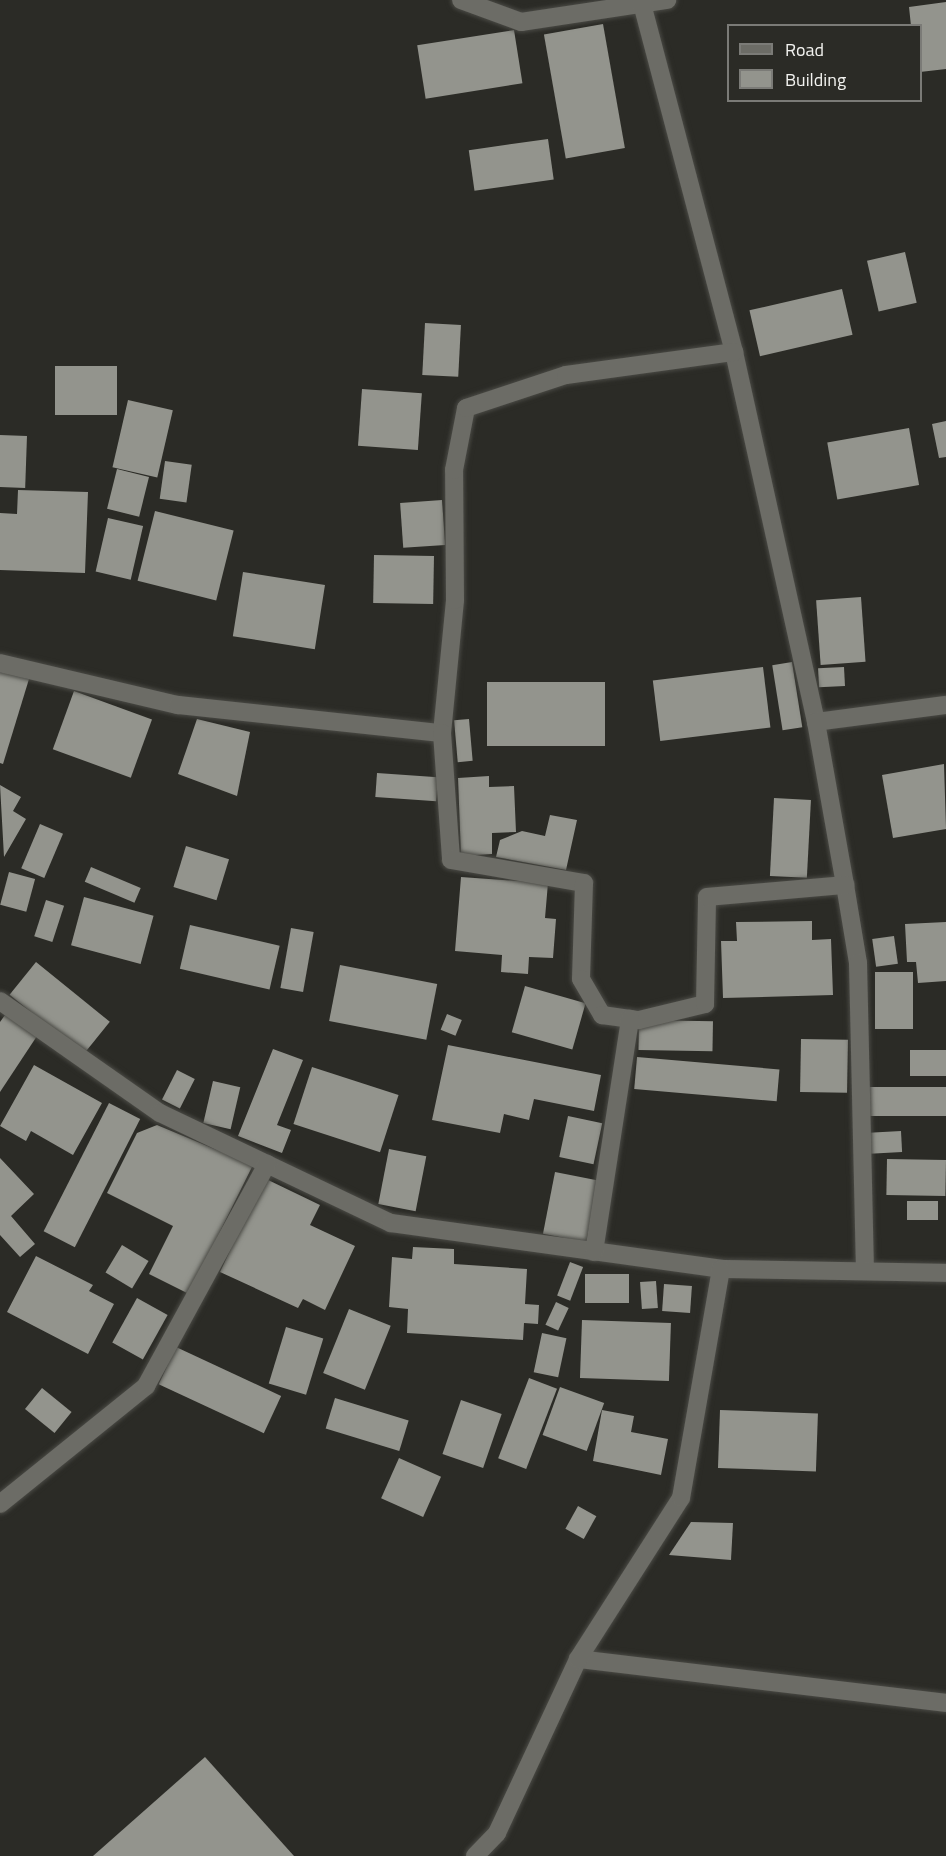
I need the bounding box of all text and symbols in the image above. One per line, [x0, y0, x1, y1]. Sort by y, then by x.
legend [727, 24, 922, 102]
text: Road [785, 36, 824, 63]
text: Building [785, 66, 846, 93]

